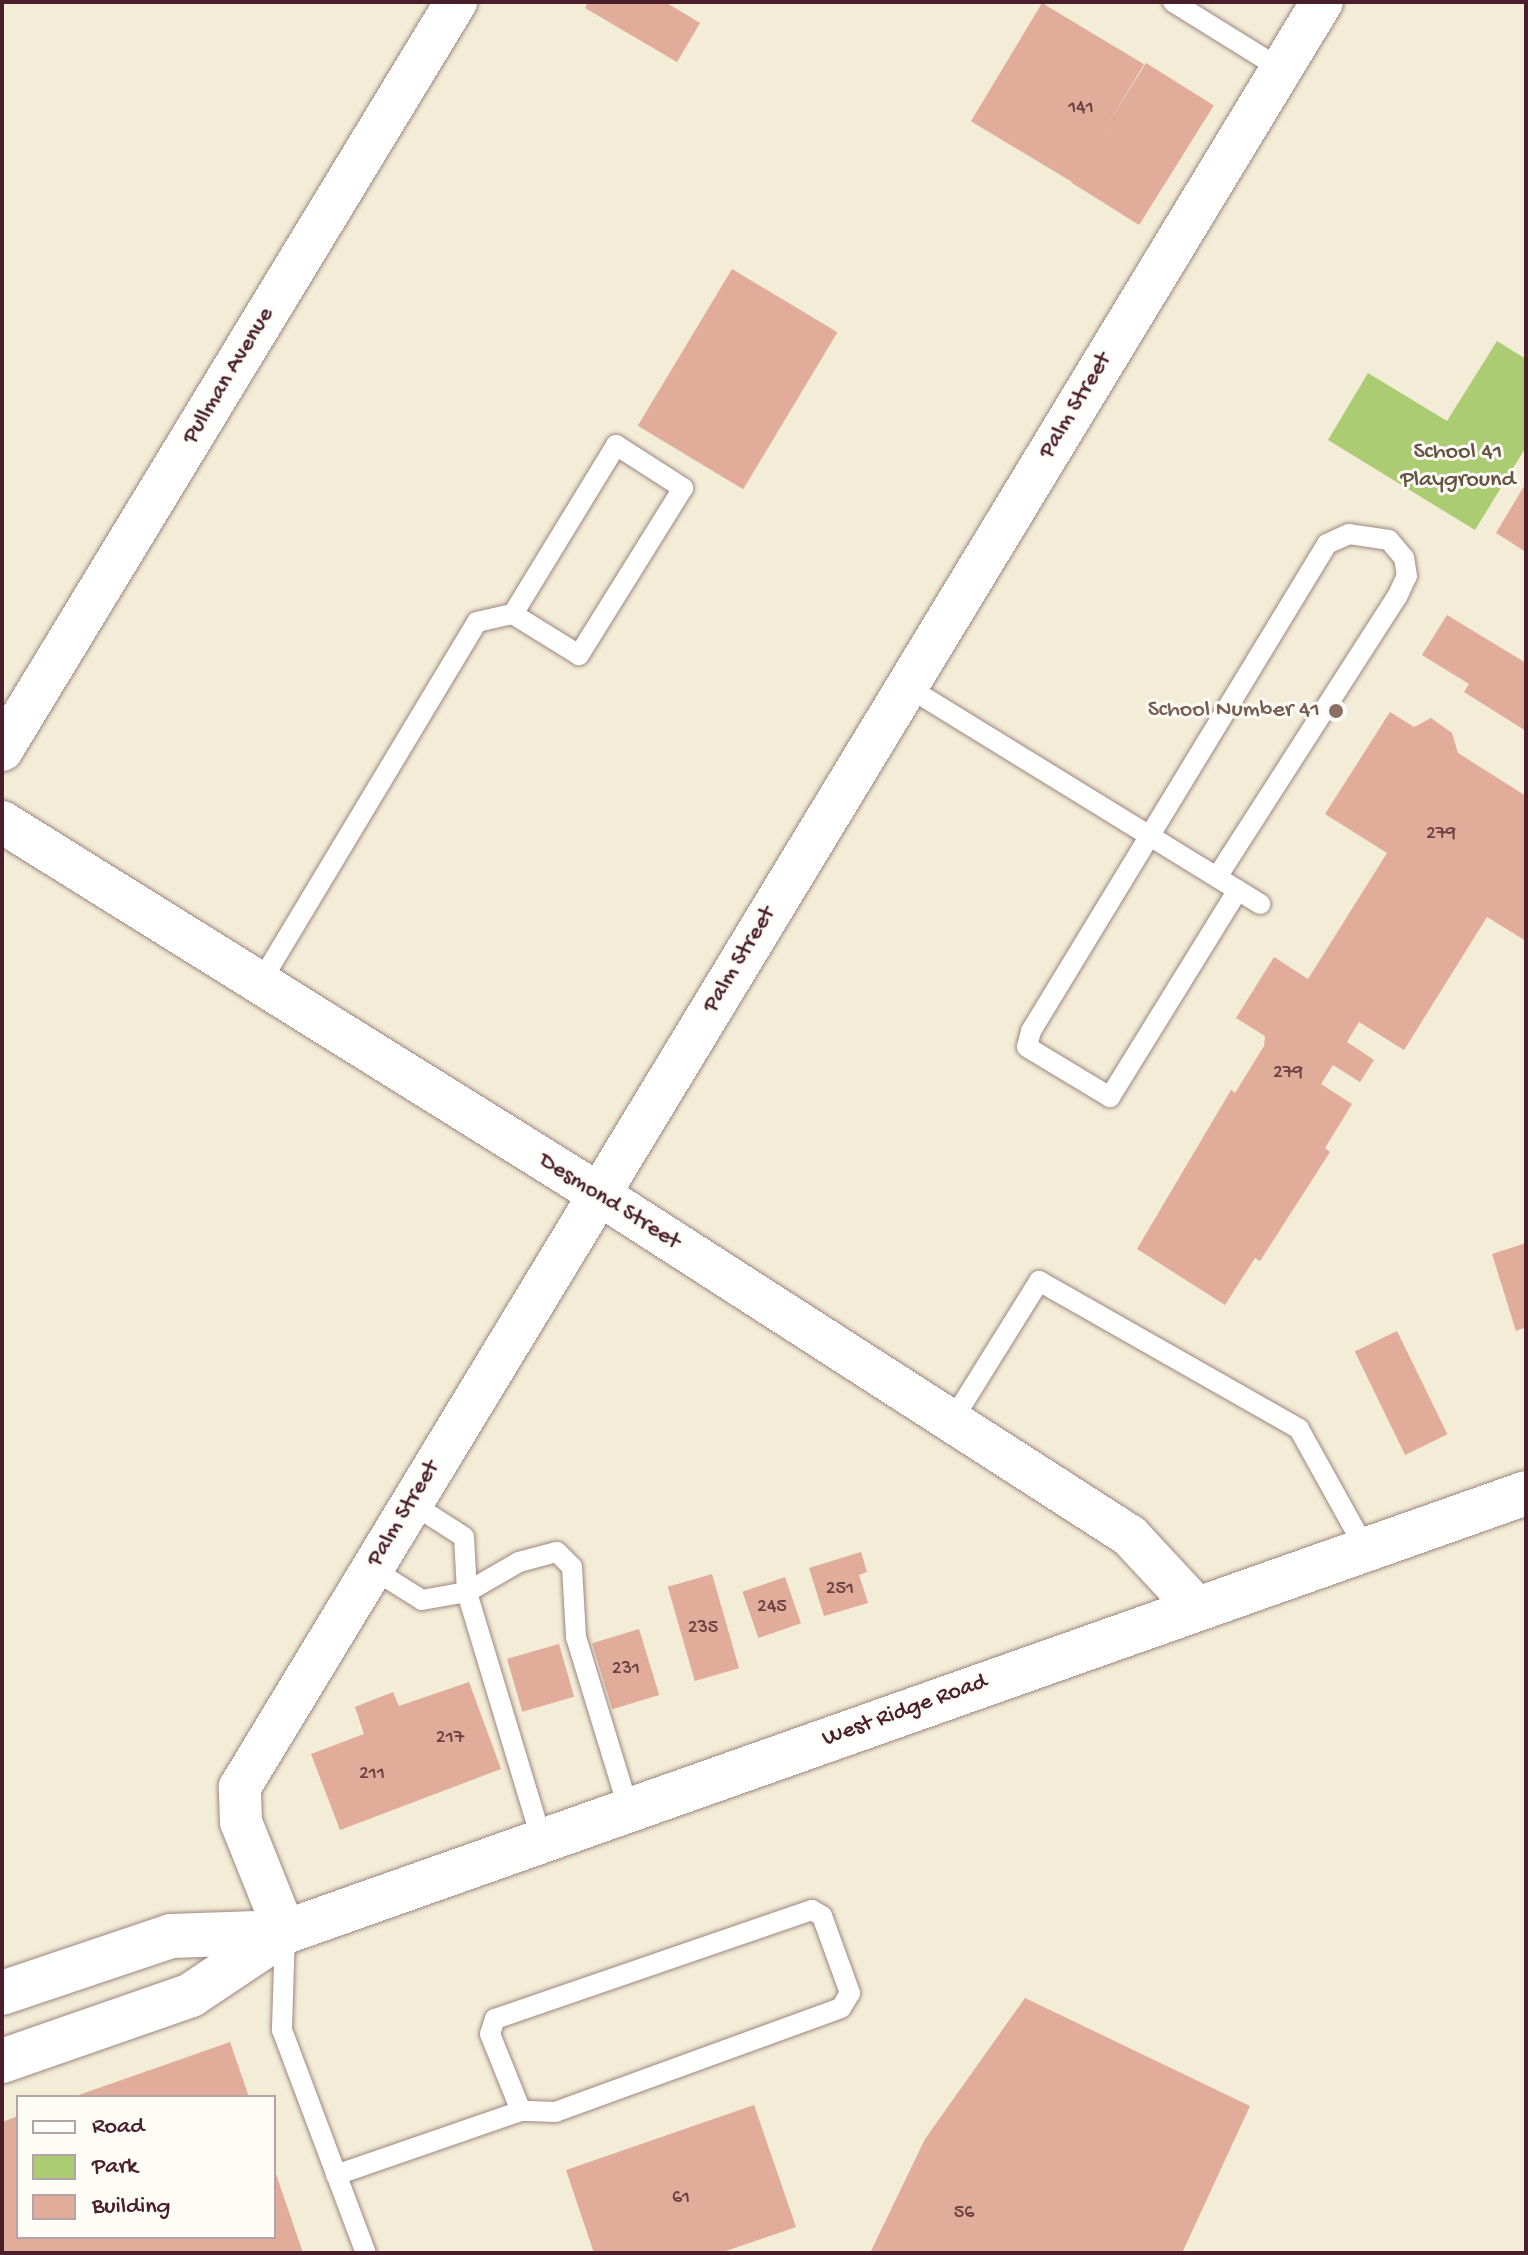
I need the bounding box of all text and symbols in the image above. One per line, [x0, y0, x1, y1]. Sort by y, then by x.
house number: 141 [1068, 96, 1094, 120]
street label: Pullman Avenue [177, 302, 281, 450]
street label: Palm Street [1033, 348, 1119, 464]
park label: School 41 Playground [1401, 439, 1515, 495]
place label: School Number 41 [1148, 697, 1320, 725]
marker: School Number 41 [1327, 702, 1345, 720]
house number: 279 [1426, 822, 1456, 846]
street label: Palm Street [697, 902, 783, 1018]
house number: 279 [1273, 1061, 1303, 1085]
street label: Desmond Street [533, 1147, 685, 1257]
street label: Palm Street [361, 1456, 447, 1572]
house number: 251 [826, 1577, 854, 1601]
house number: 245 [757, 1595, 787, 1619]
house number: 235 [688, 1616, 718, 1640]
house number: 231 [612, 1657, 640, 1681]
street label: West Ridge Road [819, 1668, 991, 1754]
house number: 217 [436, 1726, 464, 1750]
house number: 211 [359, 1762, 385, 1786]
legend [16, 2095, 276, 2239]
text: Road [92, 2113, 144, 2142]
text: Park [92, 2153, 138, 2182]
house number: 61 [672, 2186, 690, 2210]
text: Building [92, 2193, 170, 2222]
house number: 56 [954, 2201, 974, 2225]

